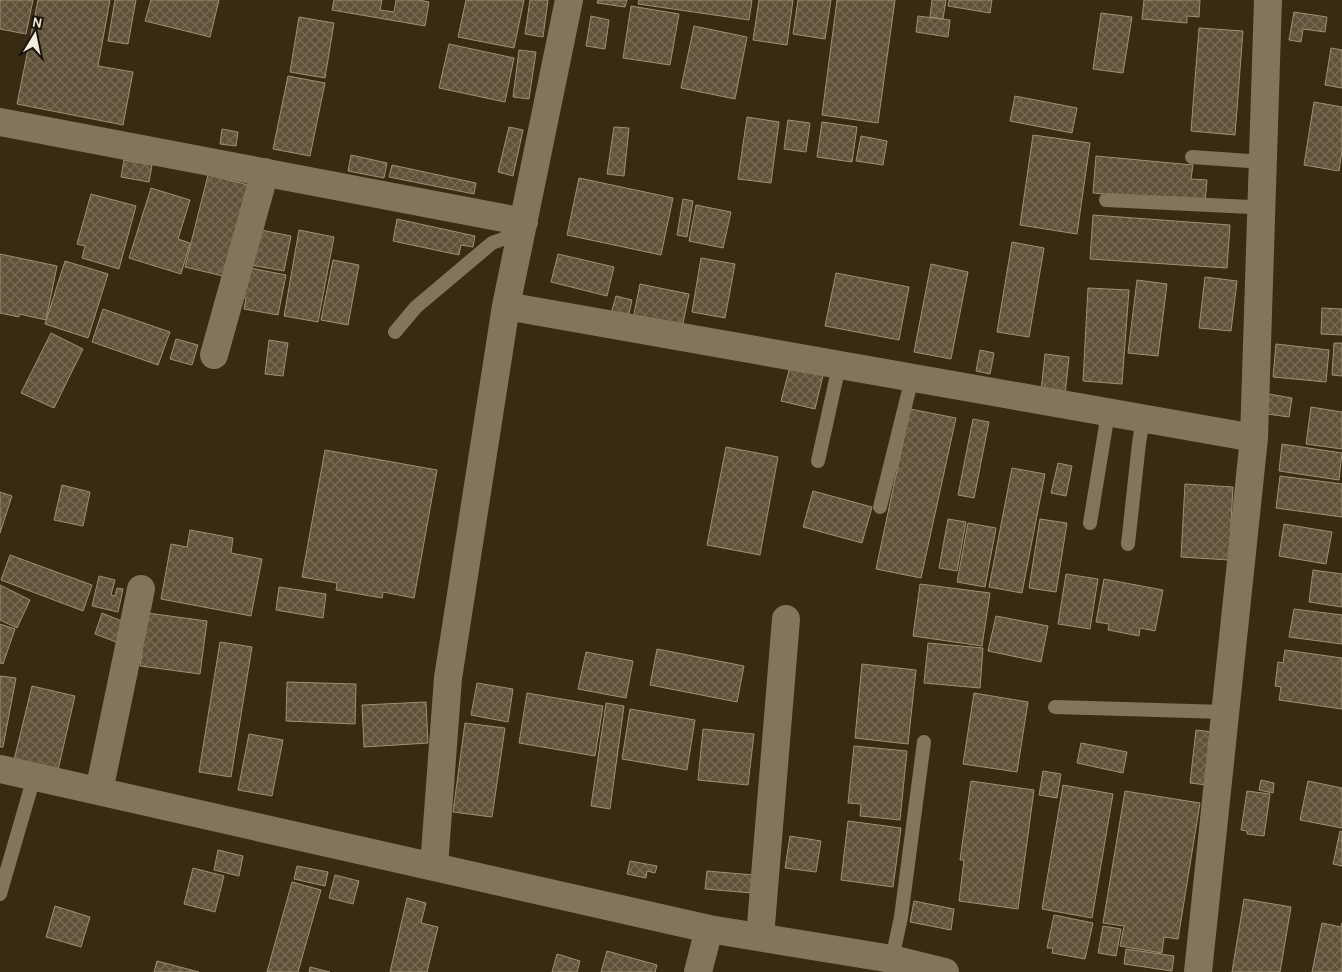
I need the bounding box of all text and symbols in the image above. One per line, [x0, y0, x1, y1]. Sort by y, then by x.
north arrow [10, 10, 60, 60]
text: N [31, 13, 44, 32]

